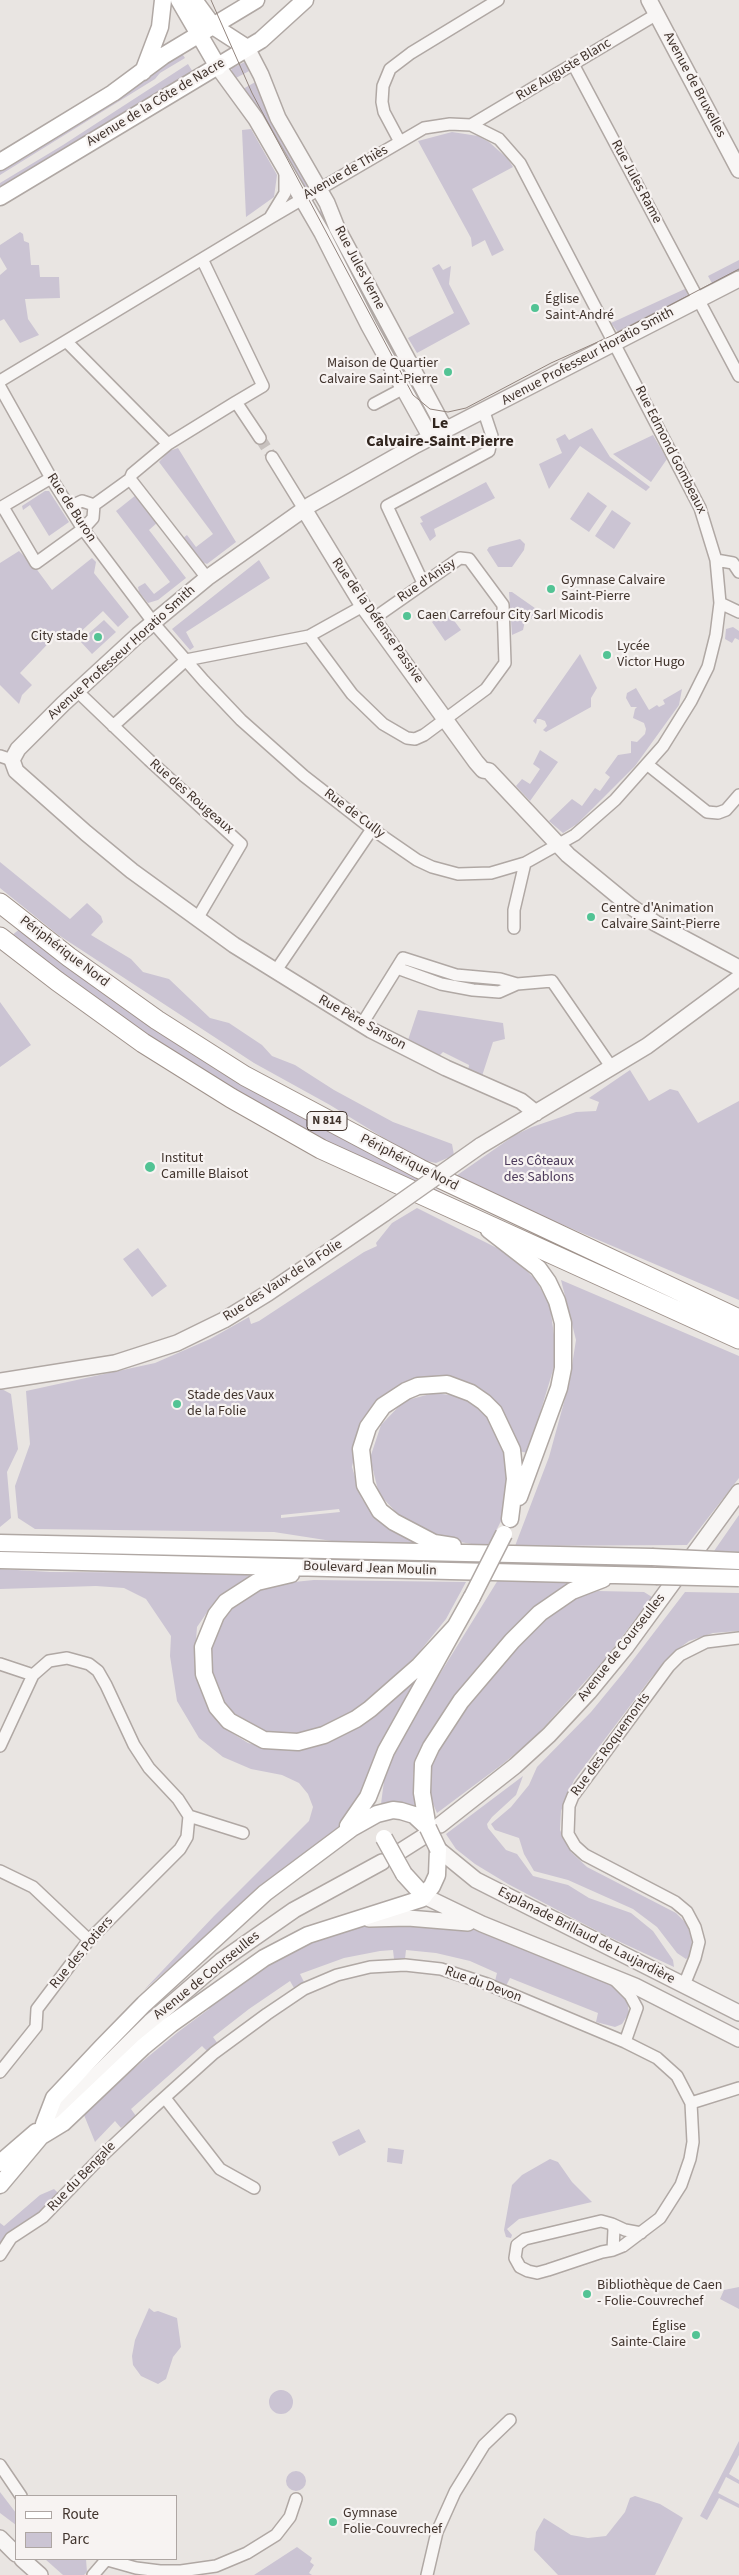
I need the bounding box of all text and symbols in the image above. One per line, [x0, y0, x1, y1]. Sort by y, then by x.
street label: Avenue de Bruxelles [659, 29, 729, 141]
street label: Rue Auguste Blanc [513, 35, 615, 105]
street label: Avenue de la Côte de Nacre [84, 55, 228, 151]
street label: Rue Jules Rame [607, 137, 665, 227]
street label: Avenue de Thiès [301, 142, 391, 204]
street label: Rue Jules Verne [330, 223, 388, 313]
place label: Église Saint-André [545, 292, 614, 324]
marker: Église Saint-André [529, 302, 541, 314]
street label: Avenue Professeur Horatio Smith [499, 304, 677, 410]
place label: Maison de Quartier Calvaire Saint-Pierre [319, 356, 438, 388]
marker: Maison de Quartier Calvaire Saint-Pierre [442, 366, 454, 378]
street label: Rue Edmond Gombeaux [631, 383, 709, 517]
district label: Le Calvaire-Saint-Pierre [366, 414, 514, 452]
street label: Rue de Buron [43, 470, 99, 546]
street label: Rue de la Défense Passive [327, 555, 427, 687]
street label: Rue d'Anisy [395, 555, 459, 607]
place label: Gymnase Calvaire Saint-Pierre [561, 573, 665, 606]
street label: Avenue Professeur Horatio Smith [45, 582, 199, 724]
marker: Gymnase Calvaire Saint-Pierre [545, 583, 557, 595]
place label: Caen Carrefour City Sarl Micodis [417, 608, 603, 624]
marker: Caen Carrefour City Sarl Micodis [401, 610, 413, 622]
place label: City stade [31, 629, 88, 645]
marker: City stade [92, 631, 104, 643]
place label: Lycée Victor Hugo [617, 639, 685, 672]
marker: Lycée Victor Hugo [601, 649, 613, 661]
street label: Rue des Rougeaux [145, 756, 237, 838]
street label: Rue de Cully [320, 786, 388, 842]
place label: Centre d'Animation Calvaire Saint-Pierre [601, 901, 720, 934]
marker: Centre d'Animation Calvaire Saint-Pierre [585, 911, 597, 923]
street label: Périphérique Nord [16, 913, 112, 991]
street label: Rue Père Sanson [315, 992, 409, 1054]
road number: N 814 [307, 1112, 347, 1130]
street label: Périphérique Nord [357, 1131, 461, 1195]
place label: Institut Camille Blaisot [161, 1151, 248, 1184]
park label: Les Côteaux des Sablons [504, 1154, 574, 1186]
marker: Institut Camille Blaisot [143, 1160, 157, 1174]
street label: Rue des Vaux de la Folie [220, 1236, 346, 1326]
place label: Stade des Vaux de la Folie [187, 1388, 274, 1420]
marker: Stade des Vaux de la Folie [171, 1398, 183, 1410]
street label: Boulevard Jean Moulin [303, 1558, 437, 1580]
street label: Avenue de Courseulles [575, 1591, 669, 1705]
street label: Rue des Roquemonts [568, 1690, 654, 1800]
street label: Esplanade Brillaud de Laujardière [494, 1884, 678, 1988]
street label: Rue des Potiers [47, 1913, 117, 1993]
street label: Avenue de Courseulles [150, 1928, 264, 2024]
street label: Rue du Devon [442, 1963, 524, 2007]
street label: Rue du Bengale [44, 2139, 120, 2215]
place label: Bibliothèque de Caen - Folie-Couvrechef [597, 2278, 722, 2310]
marker: Bibliothèque de Caen - Folie-Couvrechef [581, 2288, 593, 2300]
place label: Église Sainte-Claire [611, 2319, 686, 2352]
marker: Église Sainte-Claire [690, 2329, 702, 2341]
legend [15, 2495, 178, 2560]
text: Route [62, 2504, 99, 2525]
place label: Gymnase Folie-Couvrechef [343, 2506, 442, 2538]
marker: Gymnase Folie-Couvrechef [327, 2516, 339, 2528]
text: Parc [62, 2529, 89, 2550]

